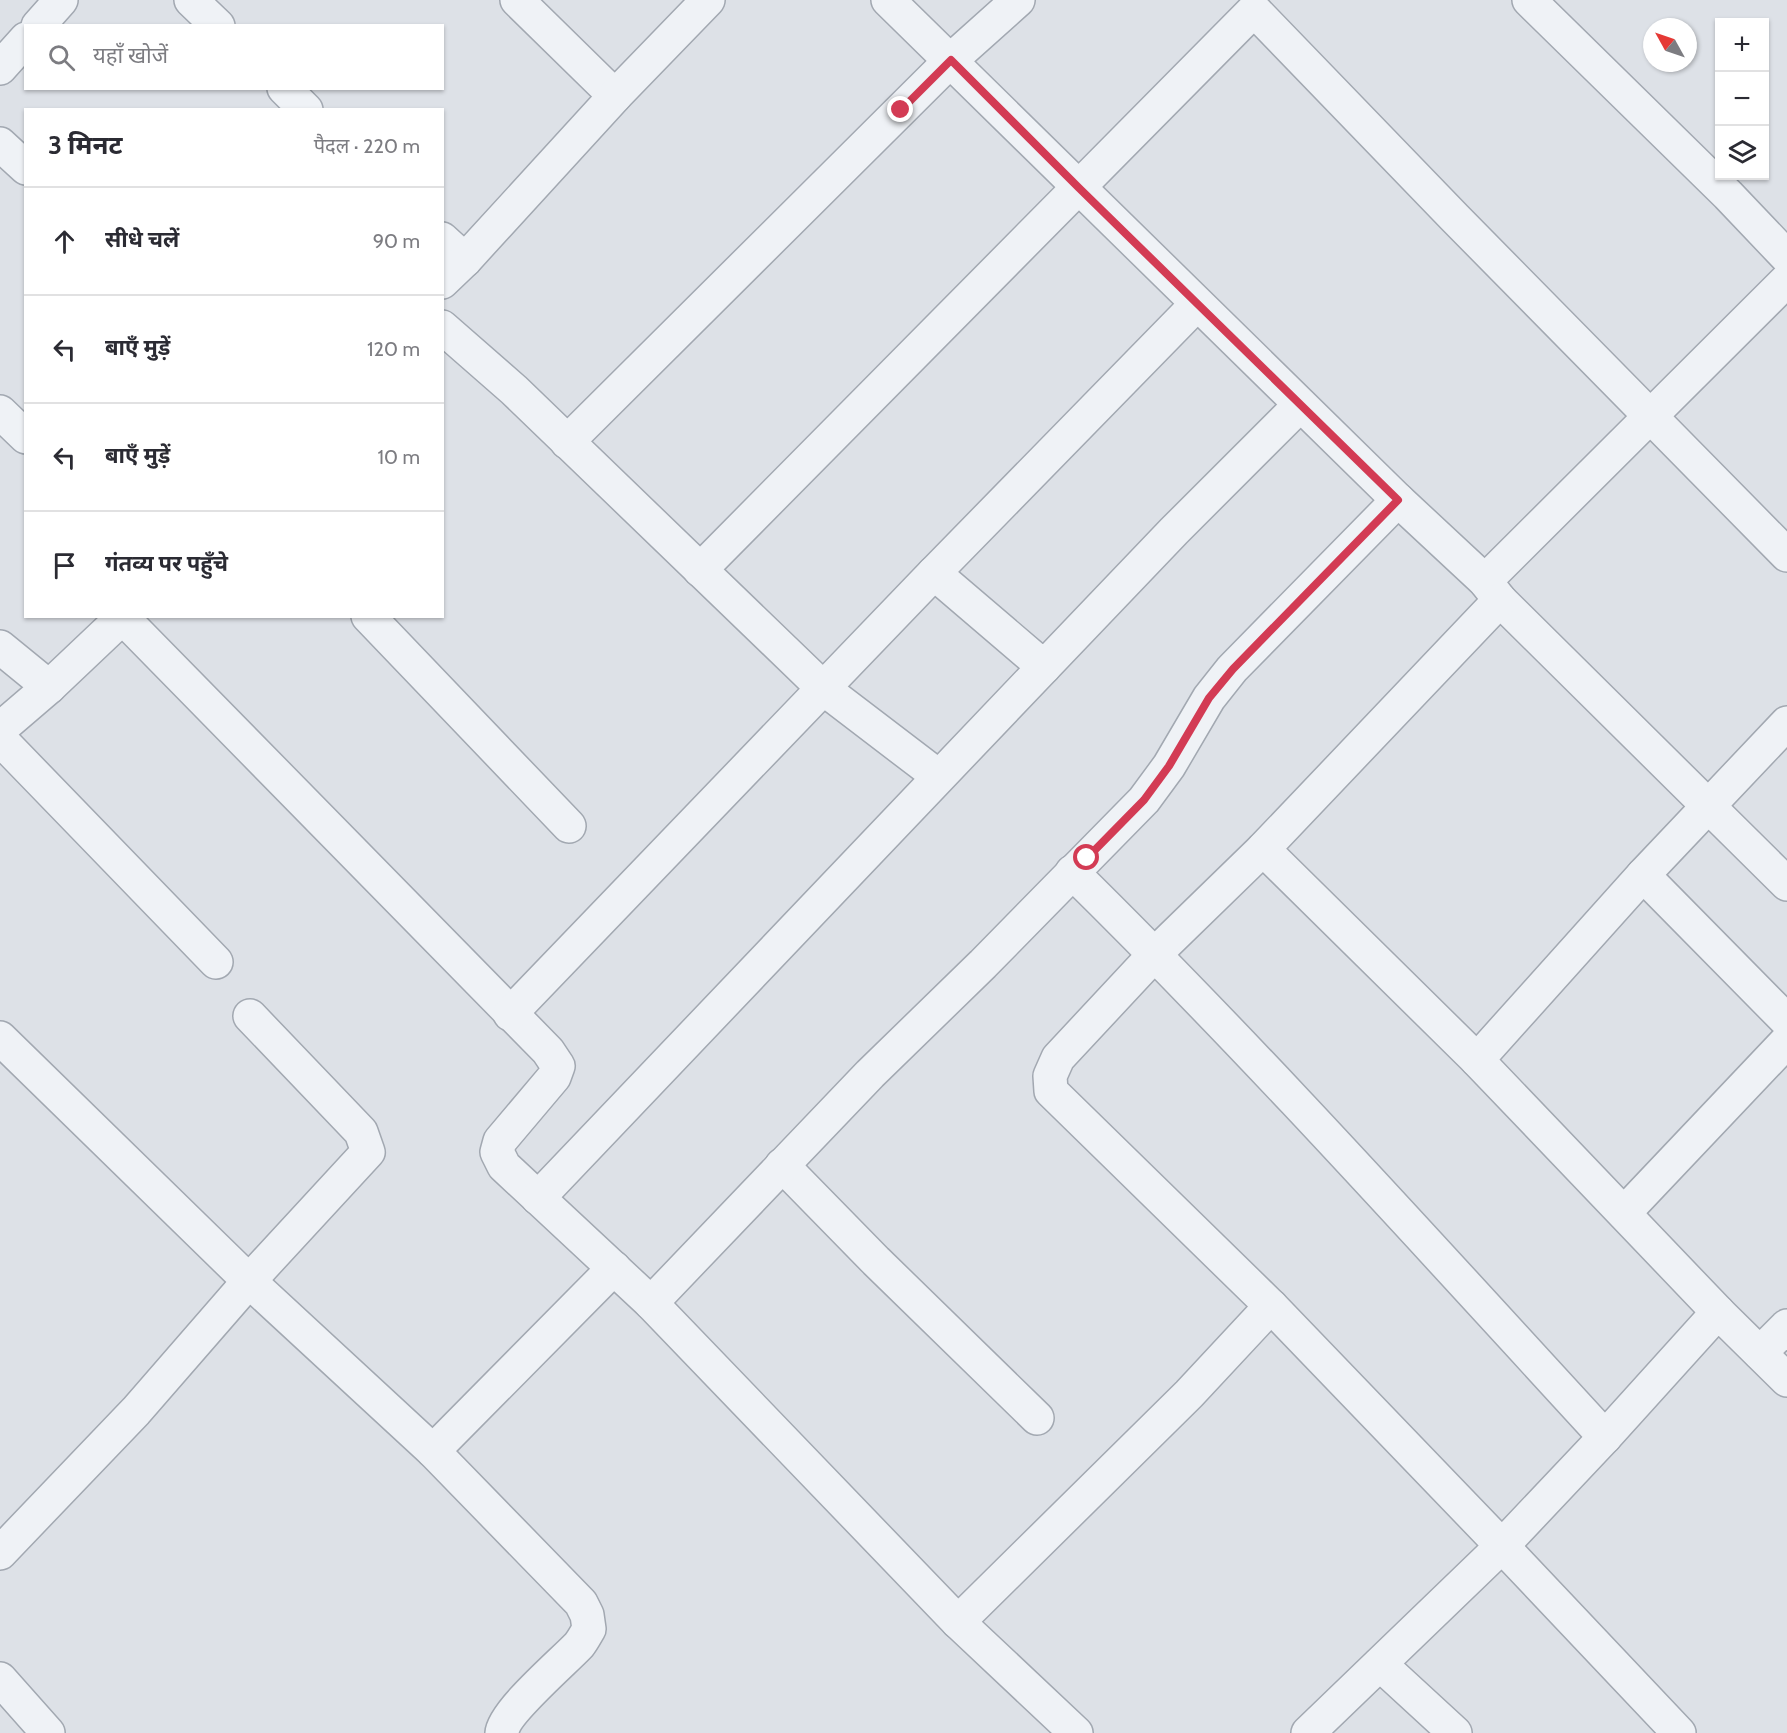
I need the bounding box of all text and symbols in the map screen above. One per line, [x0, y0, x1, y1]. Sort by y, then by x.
north arrow [1643, 18, 1697, 72]
map controls [1715, 18, 1769, 180]
button: + [1715, 18, 1769, 72]
search box [24, 24, 444, 90]
icon: search [45, 41, 78, 74]
text: यहाँ खोजें [93, 42, 168, 69]
button: − [1715, 72, 1769, 126]
route end [887, 96, 913, 122]
button: layers [1715, 126, 1769, 180]
text: 3 मिनट [48, 129, 122, 161]
text: पैदल · 220 m [314, 134, 420, 158]
icon: ahead [48, 225, 81, 258]
text: सीधे चलें [105, 226, 179, 253]
text: 90 m [373, 229, 420, 253]
icon: left [48, 333, 81, 366]
text: बाएँ मुड़ें [105, 334, 170, 361]
text: 120 m [367, 337, 420, 361]
icon: left [48, 441, 81, 474]
text: बाएँ मुड़ें [105, 442, 170, 469]
text: 10 m [377, 445, 420, 469]
icon: arrive [48, 549, 81, 582]
text: गंतव्य पर पहुँचे [105, 550, 228, 577]
route start [1073, 844, 1099, 870]

